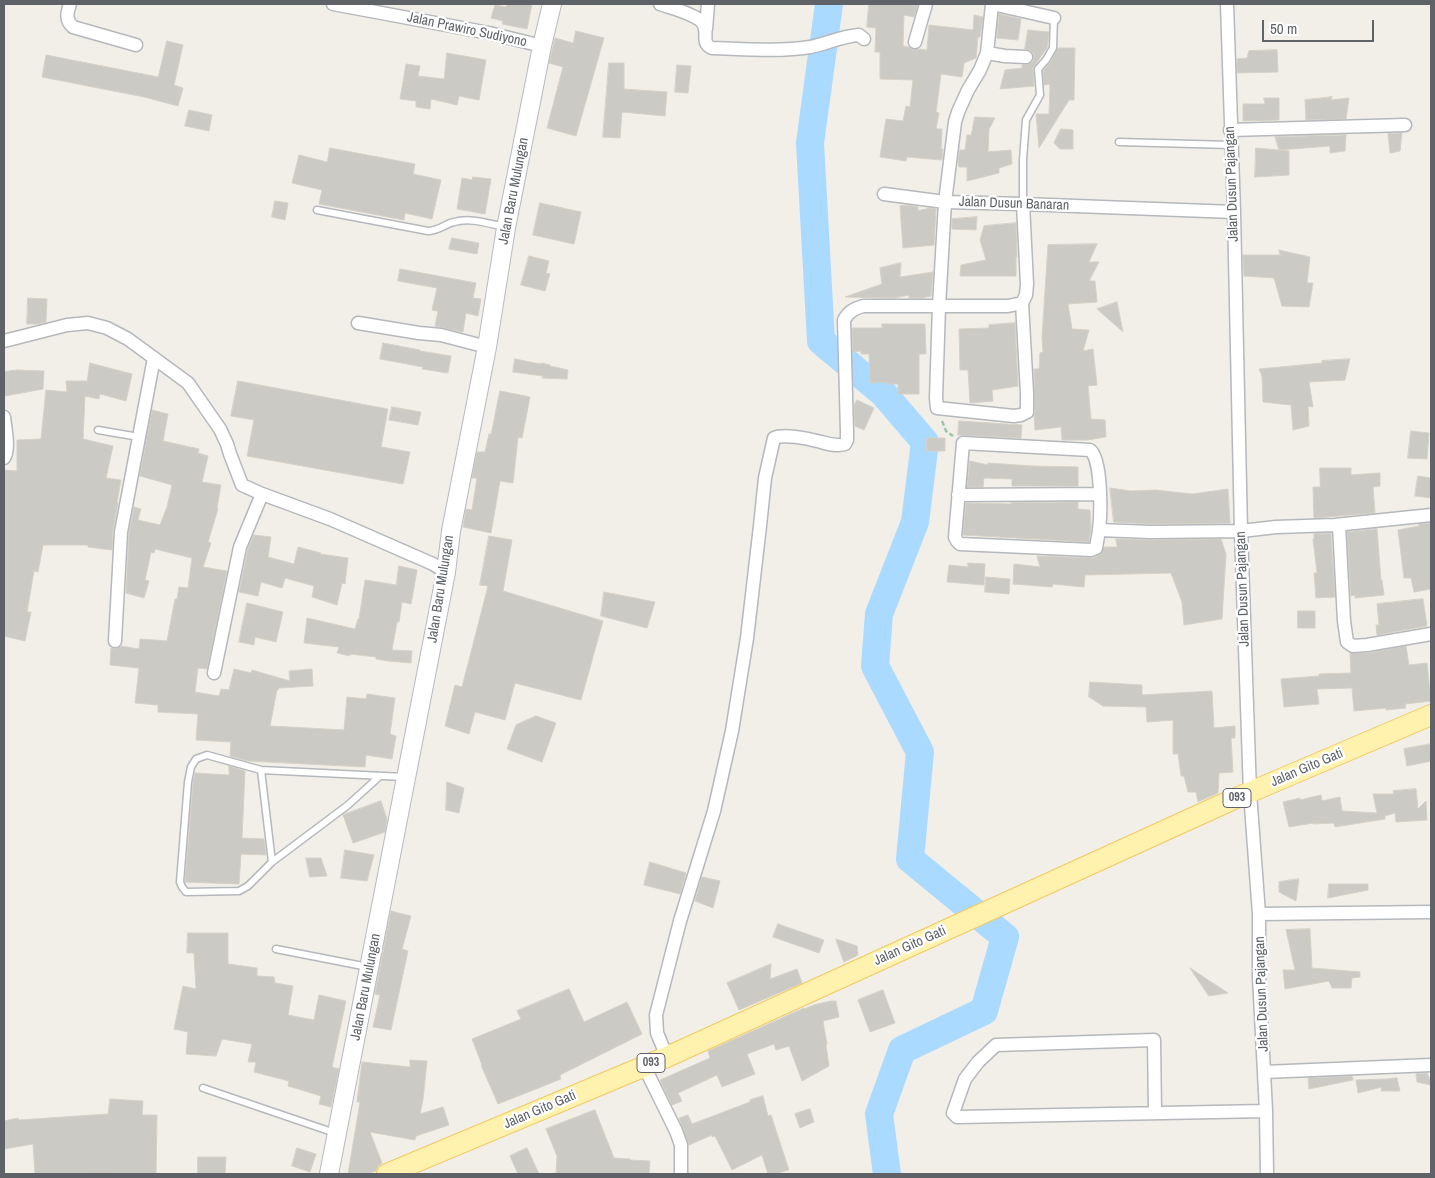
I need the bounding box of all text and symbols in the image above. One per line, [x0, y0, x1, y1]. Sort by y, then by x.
street label: Jalan Prawiro Sudiyono [406, 9, 528, 51]
scale bar [1265, 10, 1378, 42]
text: 50 m [1270, 18, 1297, 39]
street label: Jalan Dusun Pajangan [1222, 126, 1242, 242]
street label: Jalan Baru Mulungan [495, 136, 533, 246]
street label: Jalan Dusun Banaran [959, 194, 1069, 214]
street label: Jalan Dusun Pajangan [1233, 531, 1253, 647]
street label: Jalan Baru Mulungan [424, 534, 458, 644]
street label: Jalan Gito Gati [1268, 745, 1346, 791]
road number: 093 [1223, 788, 1251, 808]
street label: Jalan Gito Gati [871, 923, 949, 969]
street label: Jalan Baru Mulungan [347, 932, 385, 1042]
street label: Jalan Dusun Pajangan [1252, 936, 1272, 1052]
road number: 093 [637, 1054, 665, 1072]
street label: Jalan Gito Gati [501, 1087, 579, 1133]

